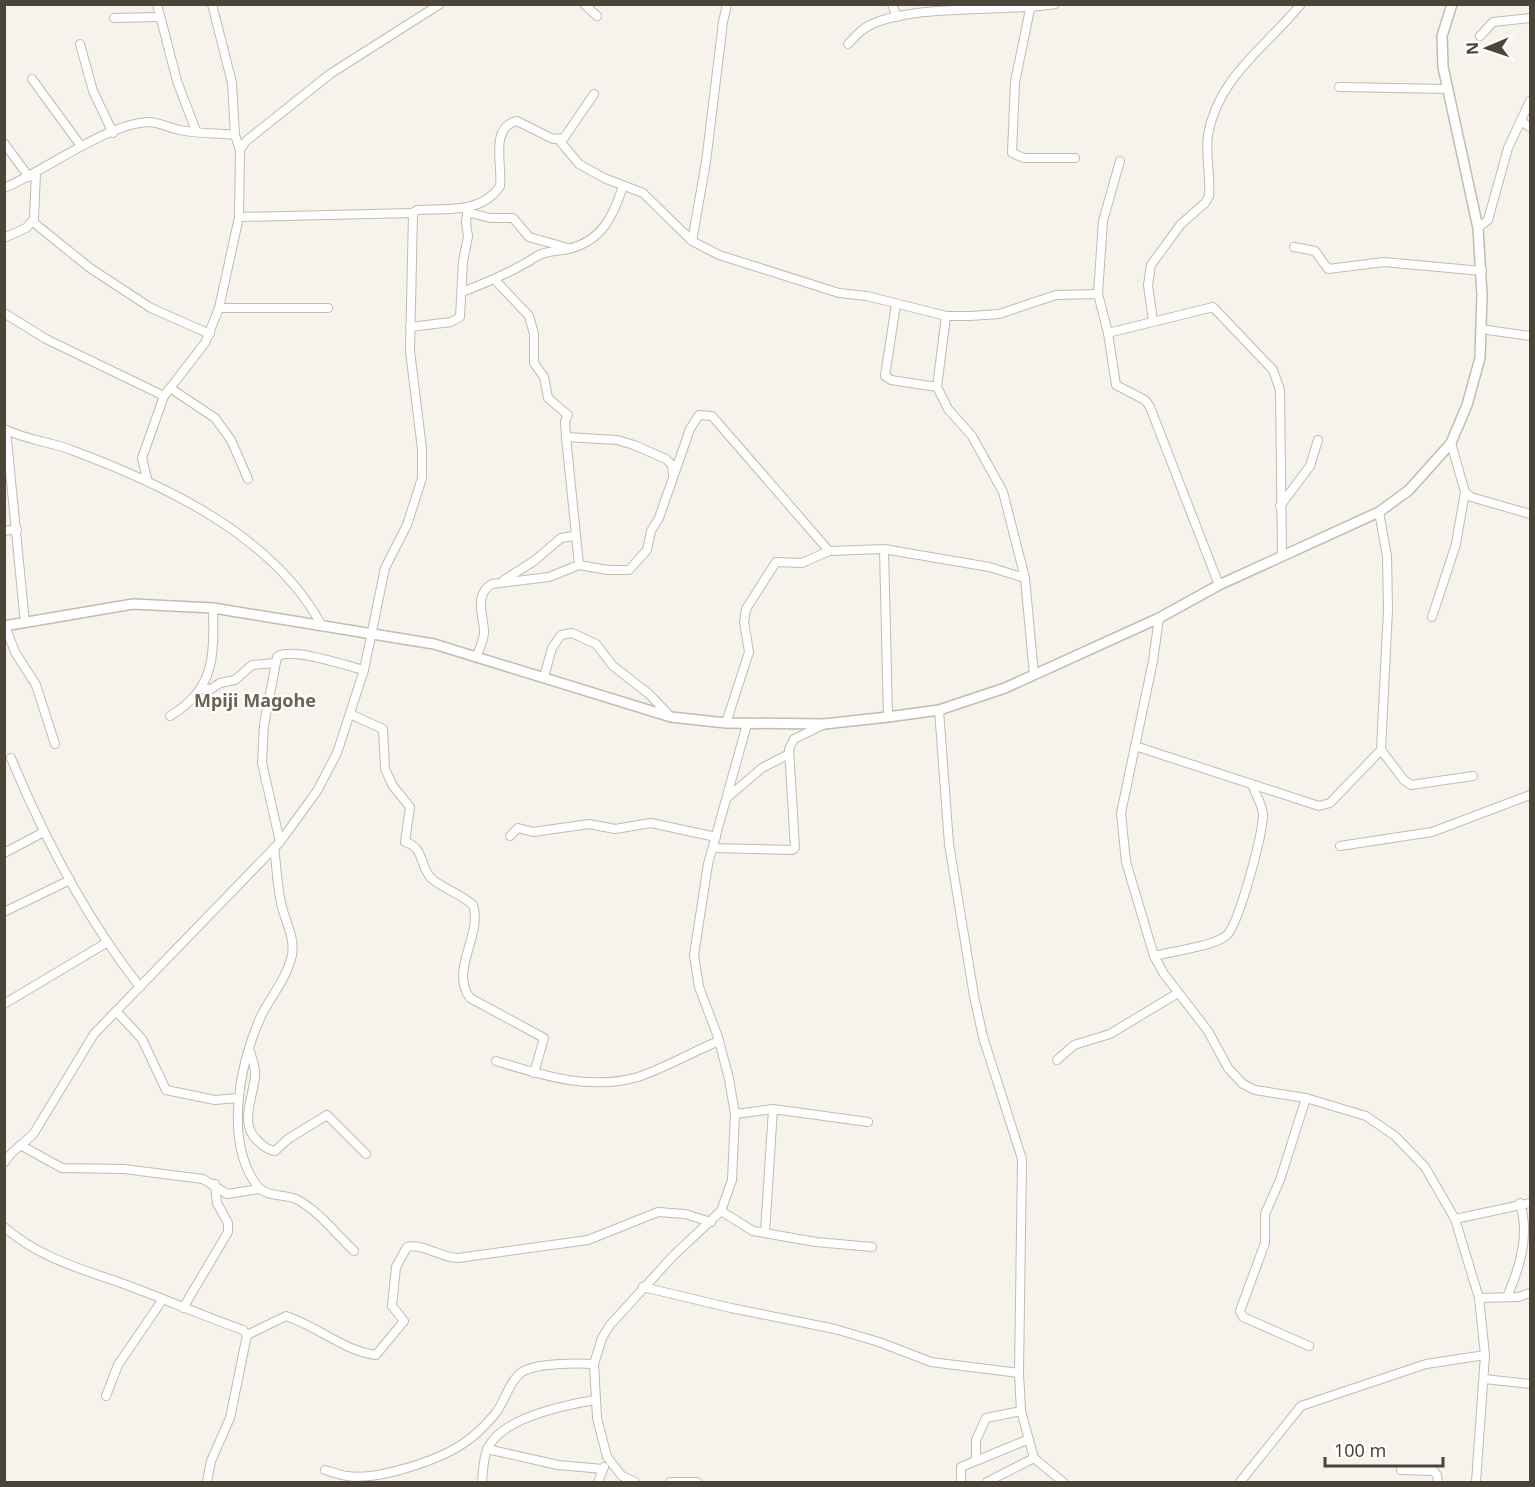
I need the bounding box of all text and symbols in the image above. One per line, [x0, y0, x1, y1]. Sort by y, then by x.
north arrow [1457, 18, 1517, 78]
text: N [1461, 42, 1483, 55]
district label: Mpiji Magohe [194, 688, 316, 712]
scale bar [1325, 1430, 1444, 1468]
text: 100 m [1334, 1438, 1386, 1462]

